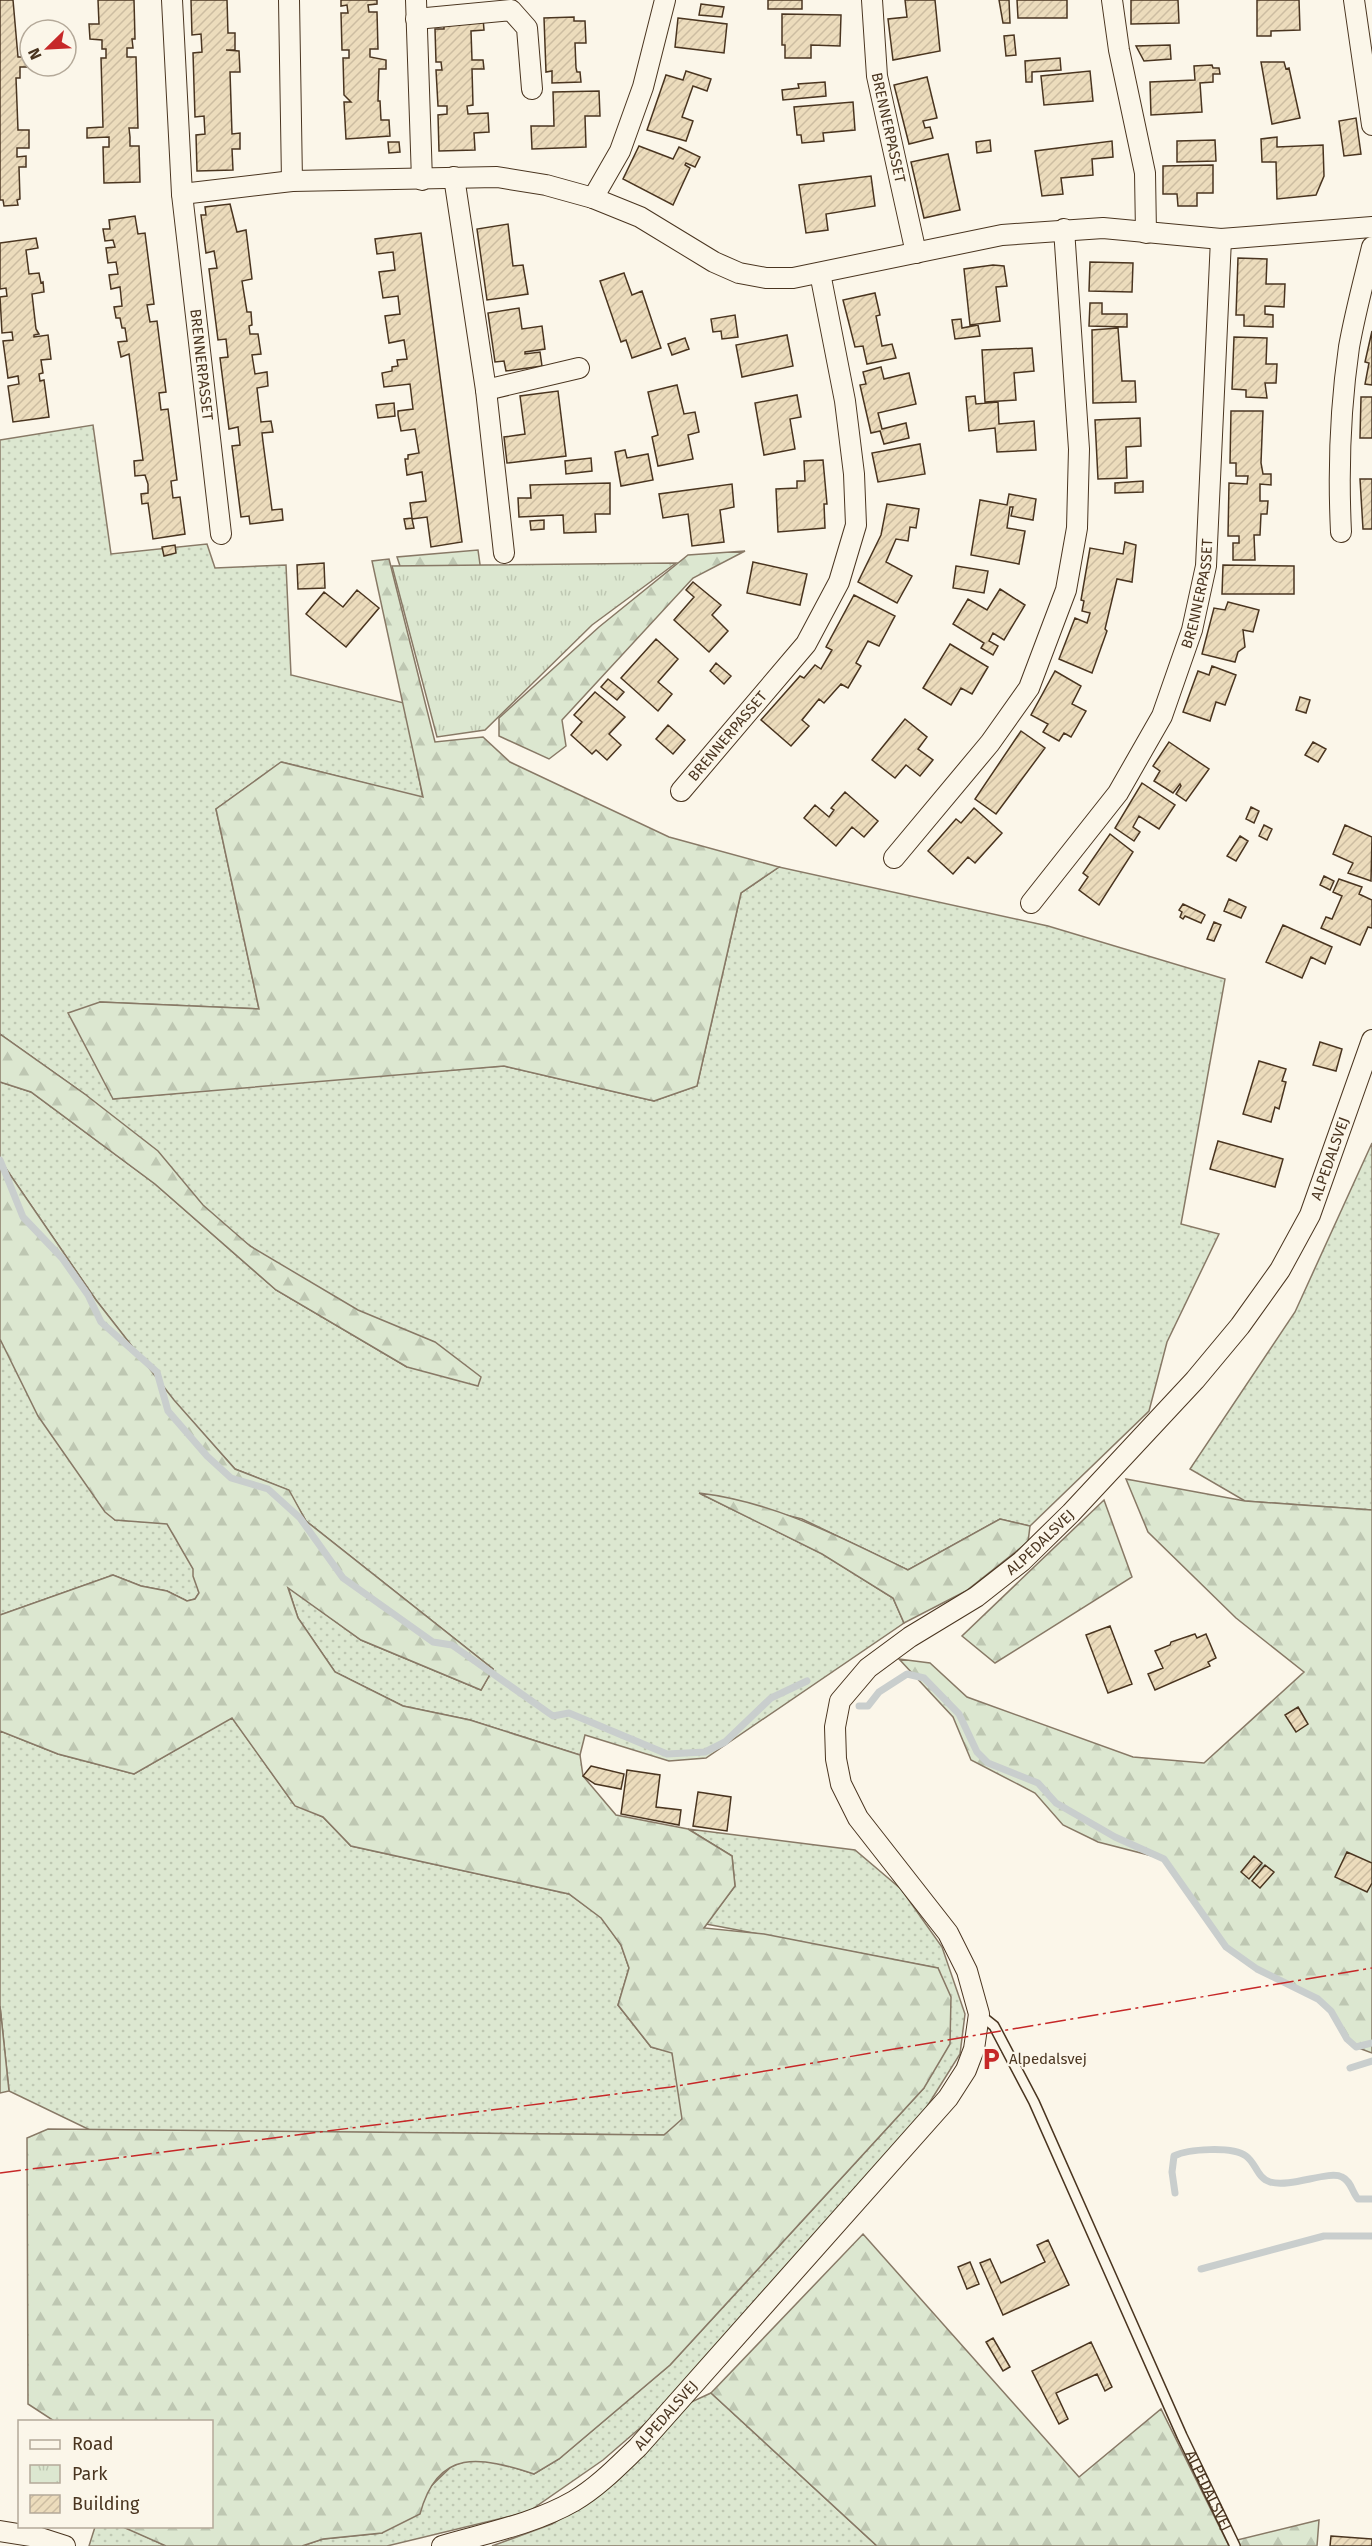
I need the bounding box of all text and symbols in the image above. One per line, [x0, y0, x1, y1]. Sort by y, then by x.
north arrow [18, 18, 78, 78]
text: N [24, 45, 46, 63]
street label: BRENNERPASSET [868, 71, 909, 185]
street label: BRENNERPASSET [186, 308, 217, 422]
street label: BRENNERPASSET [1177, 538, 1216, 651]
street label: BRENNERPASSET [684, 687, 771, 785]
street label: ALPEDALSVEJ [1307, 1115, 1353, 1203]
street label: ALPEDALSVEJ [1003, 1506, 1078, 1579]
parking icon: Alpedalsvej [978, 2046, 1004, 2072]
place label: Alpedalsvej [1009, 2050, 1087, 2068]
street label: ALPEDALSVEJ [630, 2377, 702, 2454]
legend [18, 2420, 213, 2528]
text: Road [72, 2433, 114, 2455]
street label: ALPEDALSVEJ [1181, 2447, 1235, 2534]
text: Park [72, 2463, 108, 2485]
text: Building [72, 2493, 140, 2515]

